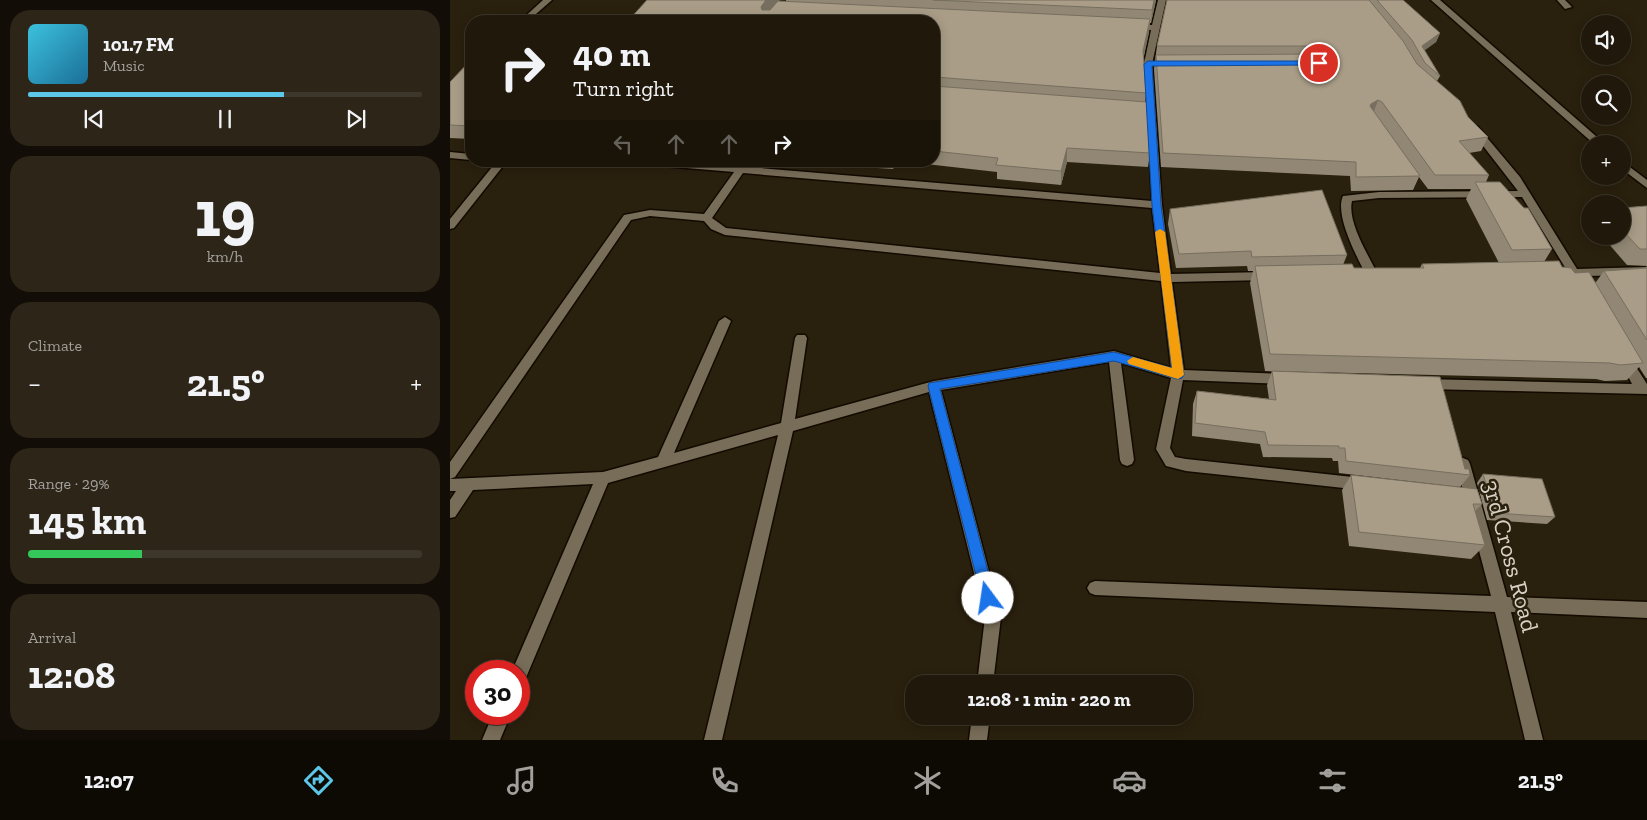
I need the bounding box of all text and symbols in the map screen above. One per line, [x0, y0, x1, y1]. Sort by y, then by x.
map controls [1581, 15, 1631, 245]
button: sound [1581, 15, 1631, 65]
text: 101.7 FM [103, 33, 174, 56]
text: 40 m [573, 33, 650, 75]
icon: right [490, 35, 555, 100]
pin [1298, 42, 1340, 84]
icon: arrive [1305, 49, 1333, 77]
text: Music [103, 56, 145, 75]
text: Turn right [573, 75, 674, 102]
button: search [1581, 75, 1631, 125]
icon: previous [80, 105, 108, 133]
icon: pause [211, 105, 239, 133]
icon: next [342, 105, 370, 133]
icon: left [609, 130, 637, 158]
icon: ahead [662, 130, 690, 158]
icon: ahead [715, 130, 743, 158]
icon: right [768, 130, 796, 158]
button: + [1581, 135, 1631, 185]
text: 19 [194, 175, 256, 253]
button: − [1581, 195, 1631, 245]
text: km/h [207, 247, 243, 266]
text: Climate [28, 336, 82, 355]
text: 21.5° [187, 360, 265, 406]
text: − [28, 367, 41, 400]
text: + [410, 367, 422, 400]
text: Range · 29% [28, 474, 110, 493]
street label: 3rd Cross Road [1477, 477, 1545, 635]
text: 145 km [28, 498, 146, 544]
position arrow [961, 571, 1013, 623]
text: Arrival [28, 628, 76, 647]
text: 12:08 [28, 652, 116, 698]
speed limit sign: 30 [465, 660, 530, 725]
text: 12:08 · 1 min · 220 m [967, 688, 1131, 711]
icon: directions [301, 763, 336, 798]
icon: music [504, 763, 539, 798]
icon: phone [707, 763, 742, 798]
icon: climate [910, 763, 945, 798]
icon: car [1112, 763, 1147, 798]
icon: filters [1315, 763, 1350, 798]
text: 12:07 [84, 767, 134, 794]
text: 21.5° [1518, 767, 1563, 794]

